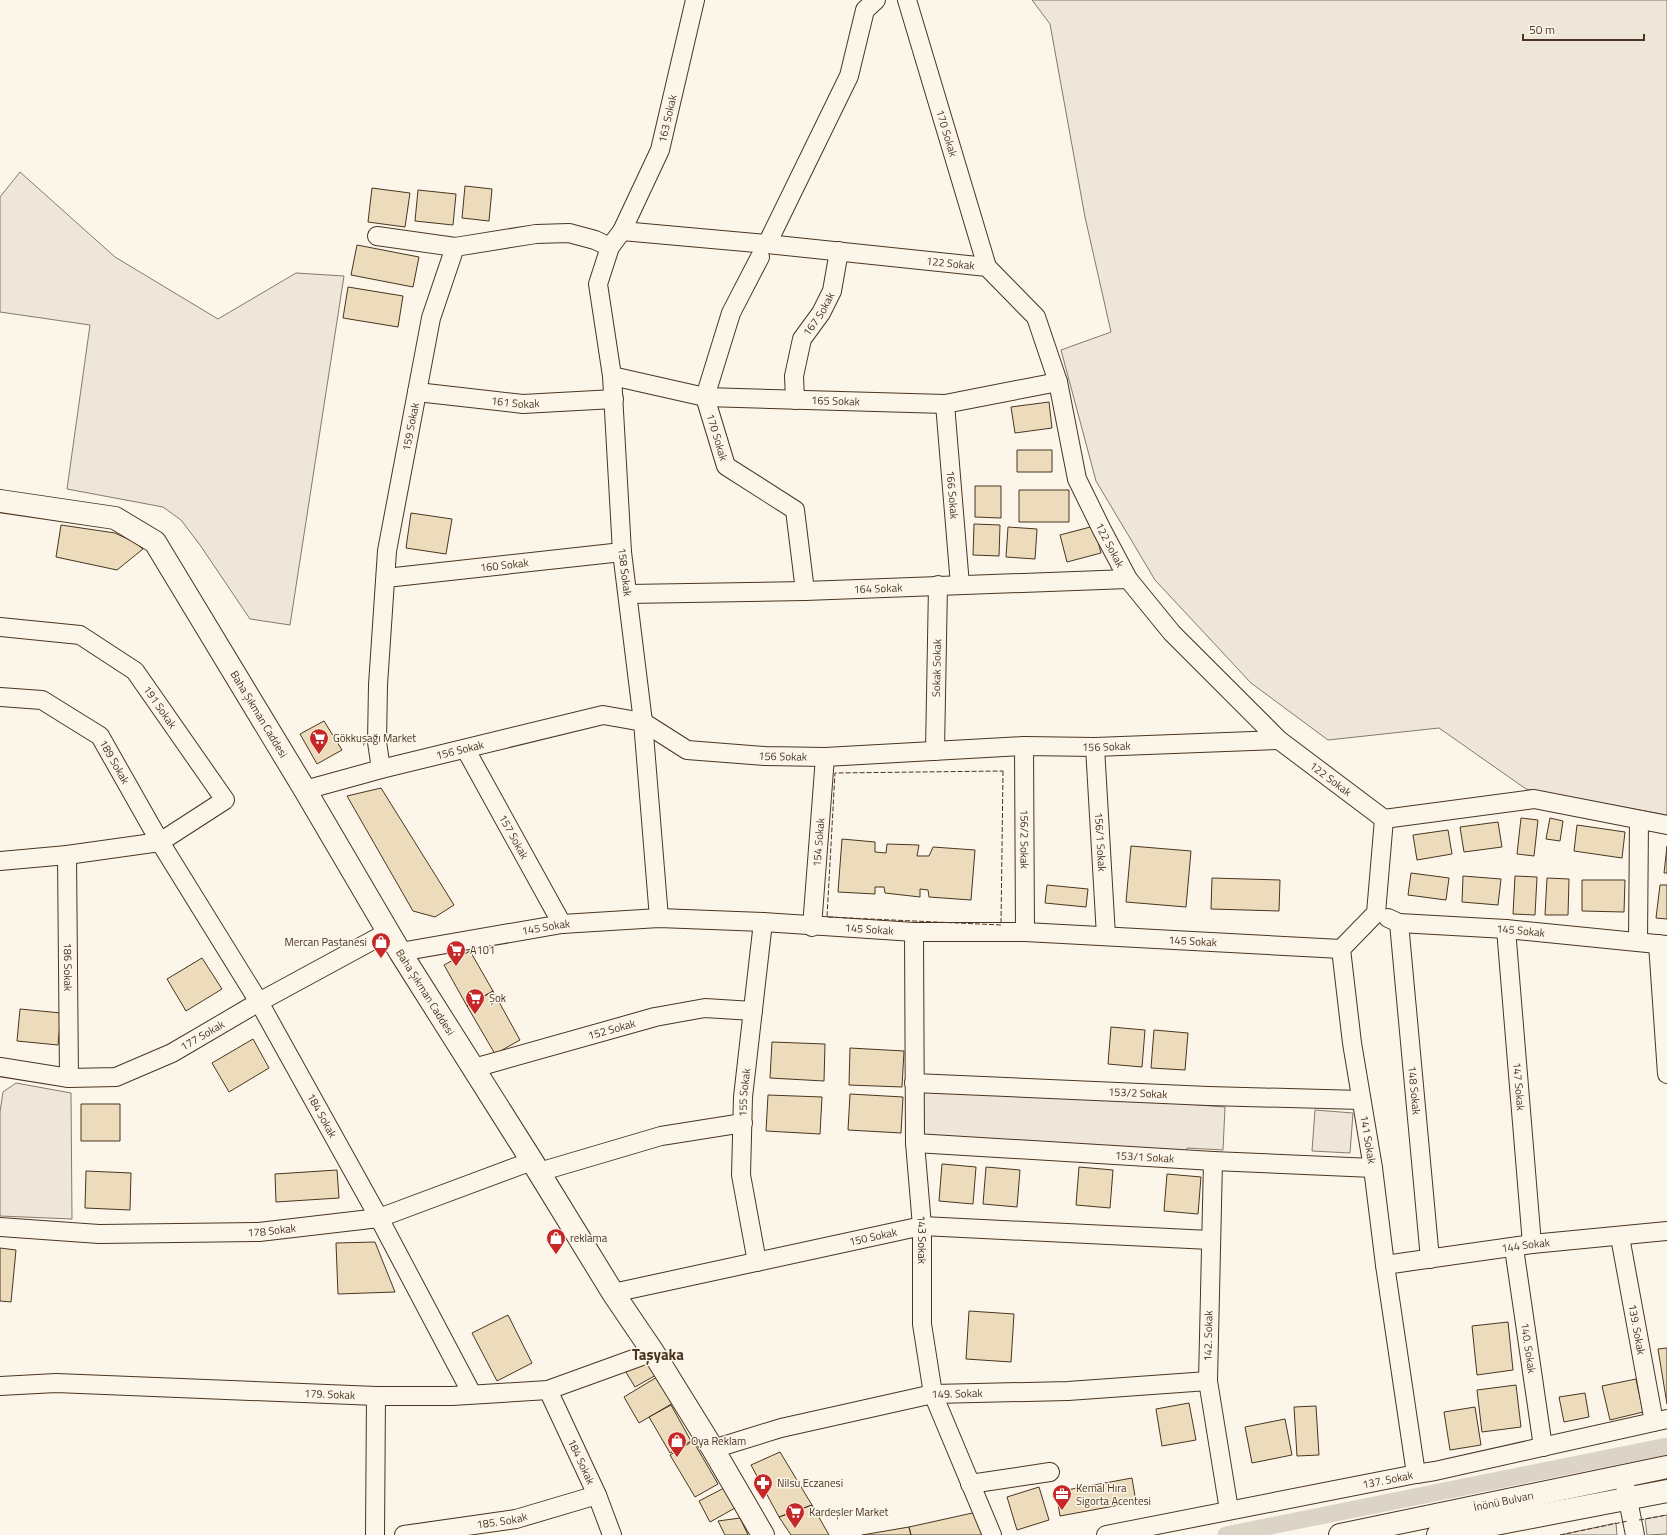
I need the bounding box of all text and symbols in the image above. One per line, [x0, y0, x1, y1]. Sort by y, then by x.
scale bar [1523, 16, 1644, 42]
text: 50 m [1529, 20, 1555, 39]
street label: 163 Sokak [654, 92, 681, 144]
street label: 170 Sokak [932, 107, 962, 159]
street label: 122 Sokak [925, 253, 976, 274]
street label: 167 Sokak [799, 289, 838, 339]
street label: 161 Sokak [490, 392, 541, 412]
street label: 165 Sokak [811, 392, 861, 410]
street label: 159 Sokak [398, 401, 423, 452]
street label: 170 Sokak [702, 412, 732, 464]
street label: 166 Sokak [943, 470, 963, 520]
street label: 122 Sokak [1092, 520, 1129, 571]
street label: 158 Sokak [614, 547, 636, 598]
street label: 160 Sokak [479, 554, 530, 576]
street label: 164 Sokak [853, 579, 903, 597]
street label: Sokak Sokak [928, 638, 945, 697]
street label: Baha Şıkman Caddesi [227, 668, 292, 761]
street label: 191 Sokak [140, 682, 181, 732]
supermarket icon: Gökkuşağı Market [308, 727, 330, 755]
place label: Gökkuşağı Market [333, 730, 416, 746]
street label: 156 Sokak [434, 736, 486, 763]
street label: 189 Sokak [96, 737, 134, 788]
street label: 156 Sokak [1082, 738, 1132, 755]
street label: 156 Sokak [758, 748, 808, 765]
street label: 122 Sokak [1306, 758, 1355, 800]
street label: 156/2 Sokak [1016, 809, 1033, 870]
street label: 157 Sokak [495, 811, 533, 863]
street label: 156/1 Sokak [1091, 812, 1110, 873]
street label: 154 Sokak [809, 817, 828, 867]
street label: 145 Sokak [520, 915, 571, 939]
street label: 145 Sokak [844, 919, 895, 939]
street label: 145 Sokak [1496, 920, 1546, 941]
shop icon: Mercan Pastanesi [370, 931, 392, 959]
street label: 145 Sokak [1168, 932, 1218, 950]
place label: Mercan Pastanesi [284, 934, 367, 950]
supermarket icon: A101 [445, 939, 467, 967]
place label: A101 [470, 942, 495, 958]
street label: 186 Sokak [60, 943, 76, 992]
street label: Baha Şıkman Caddesi [392, 946, 459, 1038]
supermarket icon: Şok [464, 987, 486, 1015]
place label: Şok [489, 990, 507, 1006]
street label: 152 Sokak [586, 1015, 638, 1044]
street label: 177 Sokak [177, 1016, 228, 1054]
street label: 147 Sokak [1509, 1062, 1529, 1112]
street label: 148 Sokak [1404, 1065, 1425, 1116]
street label: 155 Sokak [734, 1067, 754, 1117]
street label: 153/2 Sokak [1108, 1084, 1169, 1102]
street label: 184 Sokak [303, 1090, 341, 1141]
street label: 141 Sokak [1356, 1114, 1380, 1166]
street label: 153/1 Sokak [1114, 1147, 1175, 1167]
street label: 143 Sokak [913, 1215, 930, 1265]
street label: 178 Sokak [247, 1220, 298, 1240]
street label: 150 Sokak [847, 1223, 899, 1250]
shop icon: reklama [545, 1227, 567, 1255]
place label: reklama [570, 1230, 608, 1246]
street label: 144 Sokak [1500, 1234, 1551, 1256]
street label: 139. Sokak [1624, 1303, 1650, 1357]
street label: 142. Sokak [1200, 1310, 1216, 1362]
street label: 140. Sokak [1517, 1321, 1540, 1375]
district label: Taşyaka [632, 1343, 684, 1366]
street label: 179. Sokak [304, 1385, 356, 1403]
street label: 149. Sokak [931, 1385, 984, 1402]
shop icon: Oya Reklam [666, 1430, 688, 1458]
place label: Oya Reklam [691, 1433, 746, 1449]
street label: 184 Sokak [564, 1436, 599, 1488]
street label: 137. Sokak [1361, 1467, 1415, 1492]
pharmacy icon: Nilsu Eczanesi [752, 1472, 774, 1500]
place label: Nilsu Eczanesi [777, 1475, 843, 1491]
place label: Kemal Hıra Sigorta Acentesi [1076, 1480, 1151, 1509]
office icon: Kemal Hıra Sigorta Acentesi [1051, 1483, 1073, 1511]
street label: İnönü Bulvarı [1472, 1487, 1535, 1515]
supermarket icon: Kardeşler Market [784, 1501, 806, 1529]
place label: Kardeşler Market [809, 1504, 888, 1520]
street label: 185. Sokak [476, 1508, 530, 1533]

